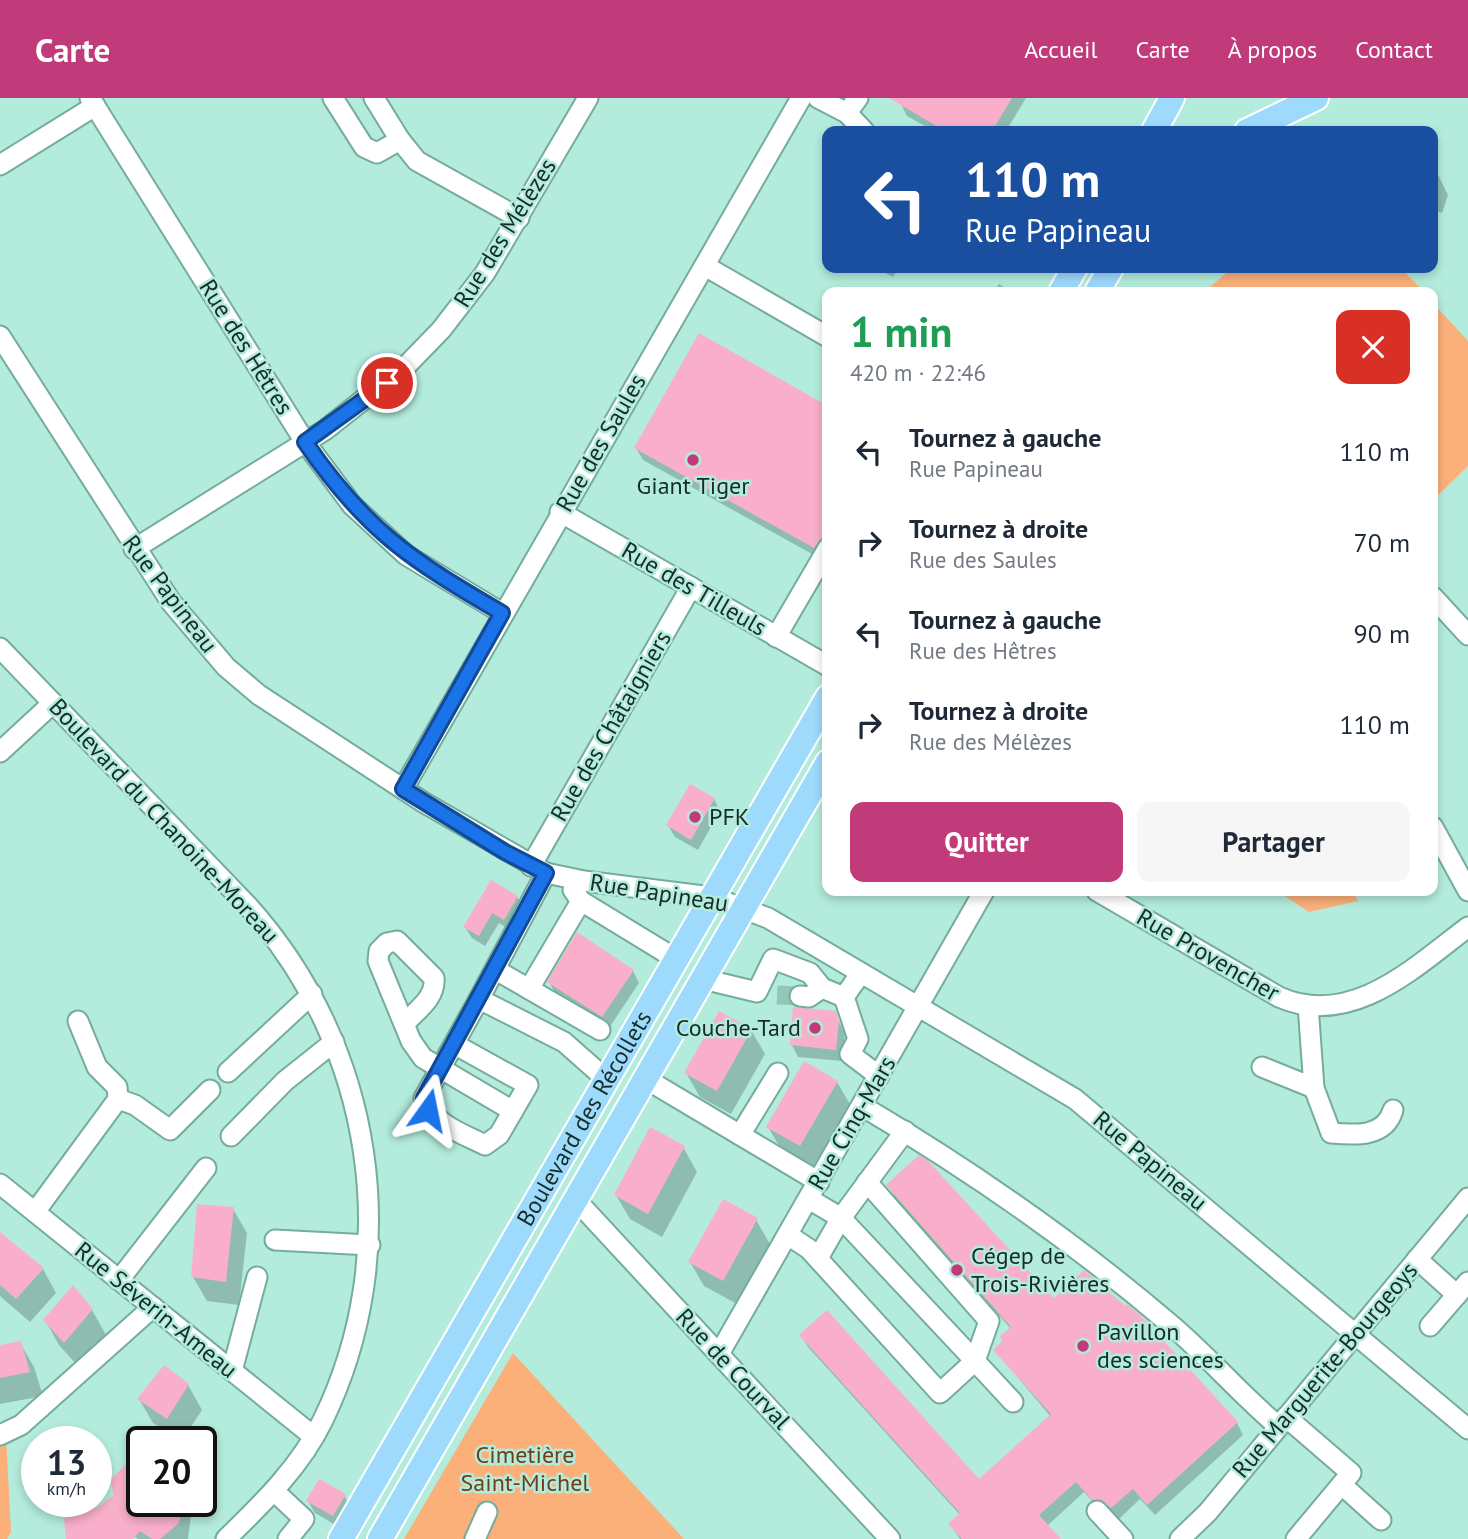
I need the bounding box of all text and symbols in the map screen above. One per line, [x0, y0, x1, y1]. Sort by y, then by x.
text: Carte [35, 28, 110, 71]
text: Accueil [1024, 34, 1098, 65]
text: Carte [1136, 34, 1190, 65]
text: À propos [1228, 34, 1317, 65]
text: Contact [1355, 34, 1433, 65]
text: 110 m [965, 147, 1100, 211]
street label: Rue des Mélèzes [446, 152, 563, 313]
icon: left [850, 154, 941, 245]
text: Rue Papineau [965, 209, 1151, 251]
street label: Rue des Hêtres [192, 273, 300, 420]
text: 1 min [850, 304, 952, 359]
button: close [1336, 310, 1410, 384]
pin [357, 353, 417, 413]
text: 420 m · 22:46 [850, 358, 986, 387]
icon: arrive [368, 364, 406, 402]
street label: Rue des Saules [549, 368, 653, 517]
text: Tournez à gauche [909, 421, 1101, 454]
icon: left [850, 433, 888, 471]
text: 110 m [1339, 435, 1410, 468]
marker: Giant Tiger [685, 452, 701, 468]
text: Rue Papineau [909, 454, 1043, 483]
place label: Giant Tiger [637, 470, 749, 501]
text: Tournez à droite [909, 512, 1088, 545]
icon: right [850, 524, 888, 562]
text: 70 m [1354, 526, 1410, 559]
street label: Rue Papineau [116, 529, 225, 659]
street label: Rue des Tilleuls [616, 535, 772, 643]
text: Rue des Saules [909, 545, 1057, 574]
text: Tournez à gauche [909, 603, 1101, 636]
icon: left [850, 615, 888, 653]
text: 90 m [1354, 617, 1410, 650]
street label: Rue des Châtaigniers [543, 625, 678, 827]
text: Rue des Hêtres [909, 636, 1057, 665]
street label: Boulevard du Chanoine-Moreau [43, 692, 286, 950]
text: Tournez à droite [909, 694, 1088, 727]
icon: right [850, 706, 888, 744]
text: 110 m [1339, 708, 1410, 741]
text: Rue des Mélèzes [909, 727, 1072, 756]
place label: PFK [709, 801, 749, 832]
button: Quitter [850, 802, 1123, 882]
button: Partager [1137, 802, 1410, 882]
marker: PFK [687, 809, 703, 825]
street label: Rue Papineau [588, 866, 730, 919]
street label: Rue Provencher [1131, 901, 1285, 1008]
street label: Boulevard des Récollets [509, 1005, 658, 1231]
place label: Couche-Tard [676, 1012, 801, 1043]
marker: Couche-Tard [807, 1020, 823, 1036]
street label: Rue Cinq-Mars [801, 1050, 902, 1195]
position arrow [391, 1073, 465, 1147]
street label: Rue Papineau [1087, 1104, 1214, 1217]
street label: Rue Séverin-Ameau [69, 1235, 244, 1385]
place label: Cégep de Trois-Rivières [971, 1240, 1109, 1299]
street label: Rue Marguerite-Bourgeoys [1225, 1255, 1424, 1484]
marker: Cégep de Trois-Rivières [949, 1262, 965, 1278]
street label: Rue de Courval [669, 1302, 797, 1436]
place label: Pavillon des sciences [1097, 1316, 1224, 1375]
marker: Pavillon des sciences [1075, 1338, 1091, 1354]
speed limit sign: 20 [126, 1426, 217, 1517]
text: 13 [47, 1439, 86, 1485]
park label: Cimetière Saint-Michel [461, 1439, 589, 1498]
text: km/h [47, 1477, 86, 1500]

